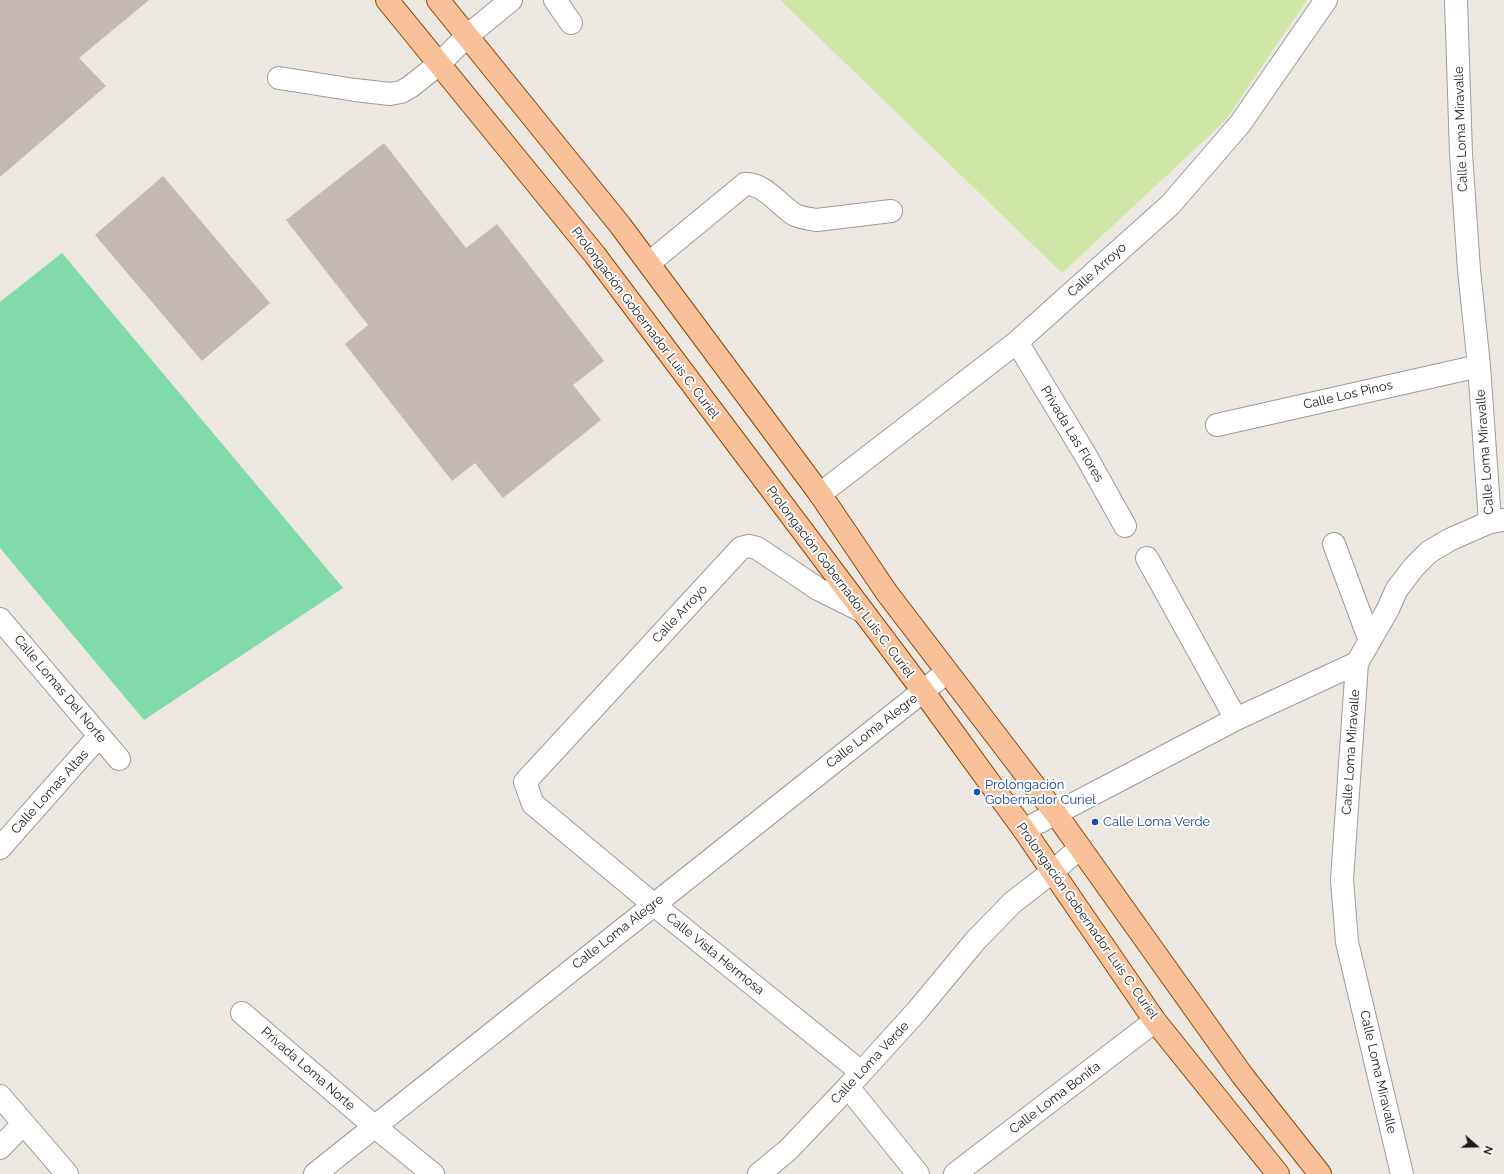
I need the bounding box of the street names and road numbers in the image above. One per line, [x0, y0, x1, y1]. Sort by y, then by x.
street label: Calle Loma Miravalle [1451, 66, 1471, 192]
street label: Prolongación Gobernador Luis C. Curiel [568, 224, 722, 422]
street label: Calle Arroyo [1064, 240, 1130, 300]
street label: Calle Los Pinos [1302, 377, 1394, 413]
street label: Privada Las Flores [1037, 383, 1107, 485]
street label: Calle Loma Miravalle [1473, 389, 1497, 515]
street label: Prolongación Gobernador Luis C. Curiel [763, 483, 917, 681]
street label: Calle Arroyo [649, 582, 711, 646]
street label: Calle Lomas Del Norte [10, 632, 110, 746]
street label: Calle Loma Miravalle [1339, 689, 1363, 815]
street label: Calle Loma Alegre [823, 691, 921, 771]
street label: Calle Lomas Altas [8, 747, 92, 837]
street label: Prolongación Gobernador Luis C. Curiel [1013, 820, 1161, 1022]
street label: Calle Loma Alegre [569, 892, 667, 972]
street label: Calle Vista Hermosa [663, 910, 767, 998]
street label: Calle Loma Miravalle [1356, 1009, 1400, 1135]
street label: Calle Loma Verde [828, 1018, 912, 1108]
street label: Privada Loma Norte [258, 1024, 358, 1114]
street label: Calle Loma Bonita [1006, 1059, 1104, 1137]

